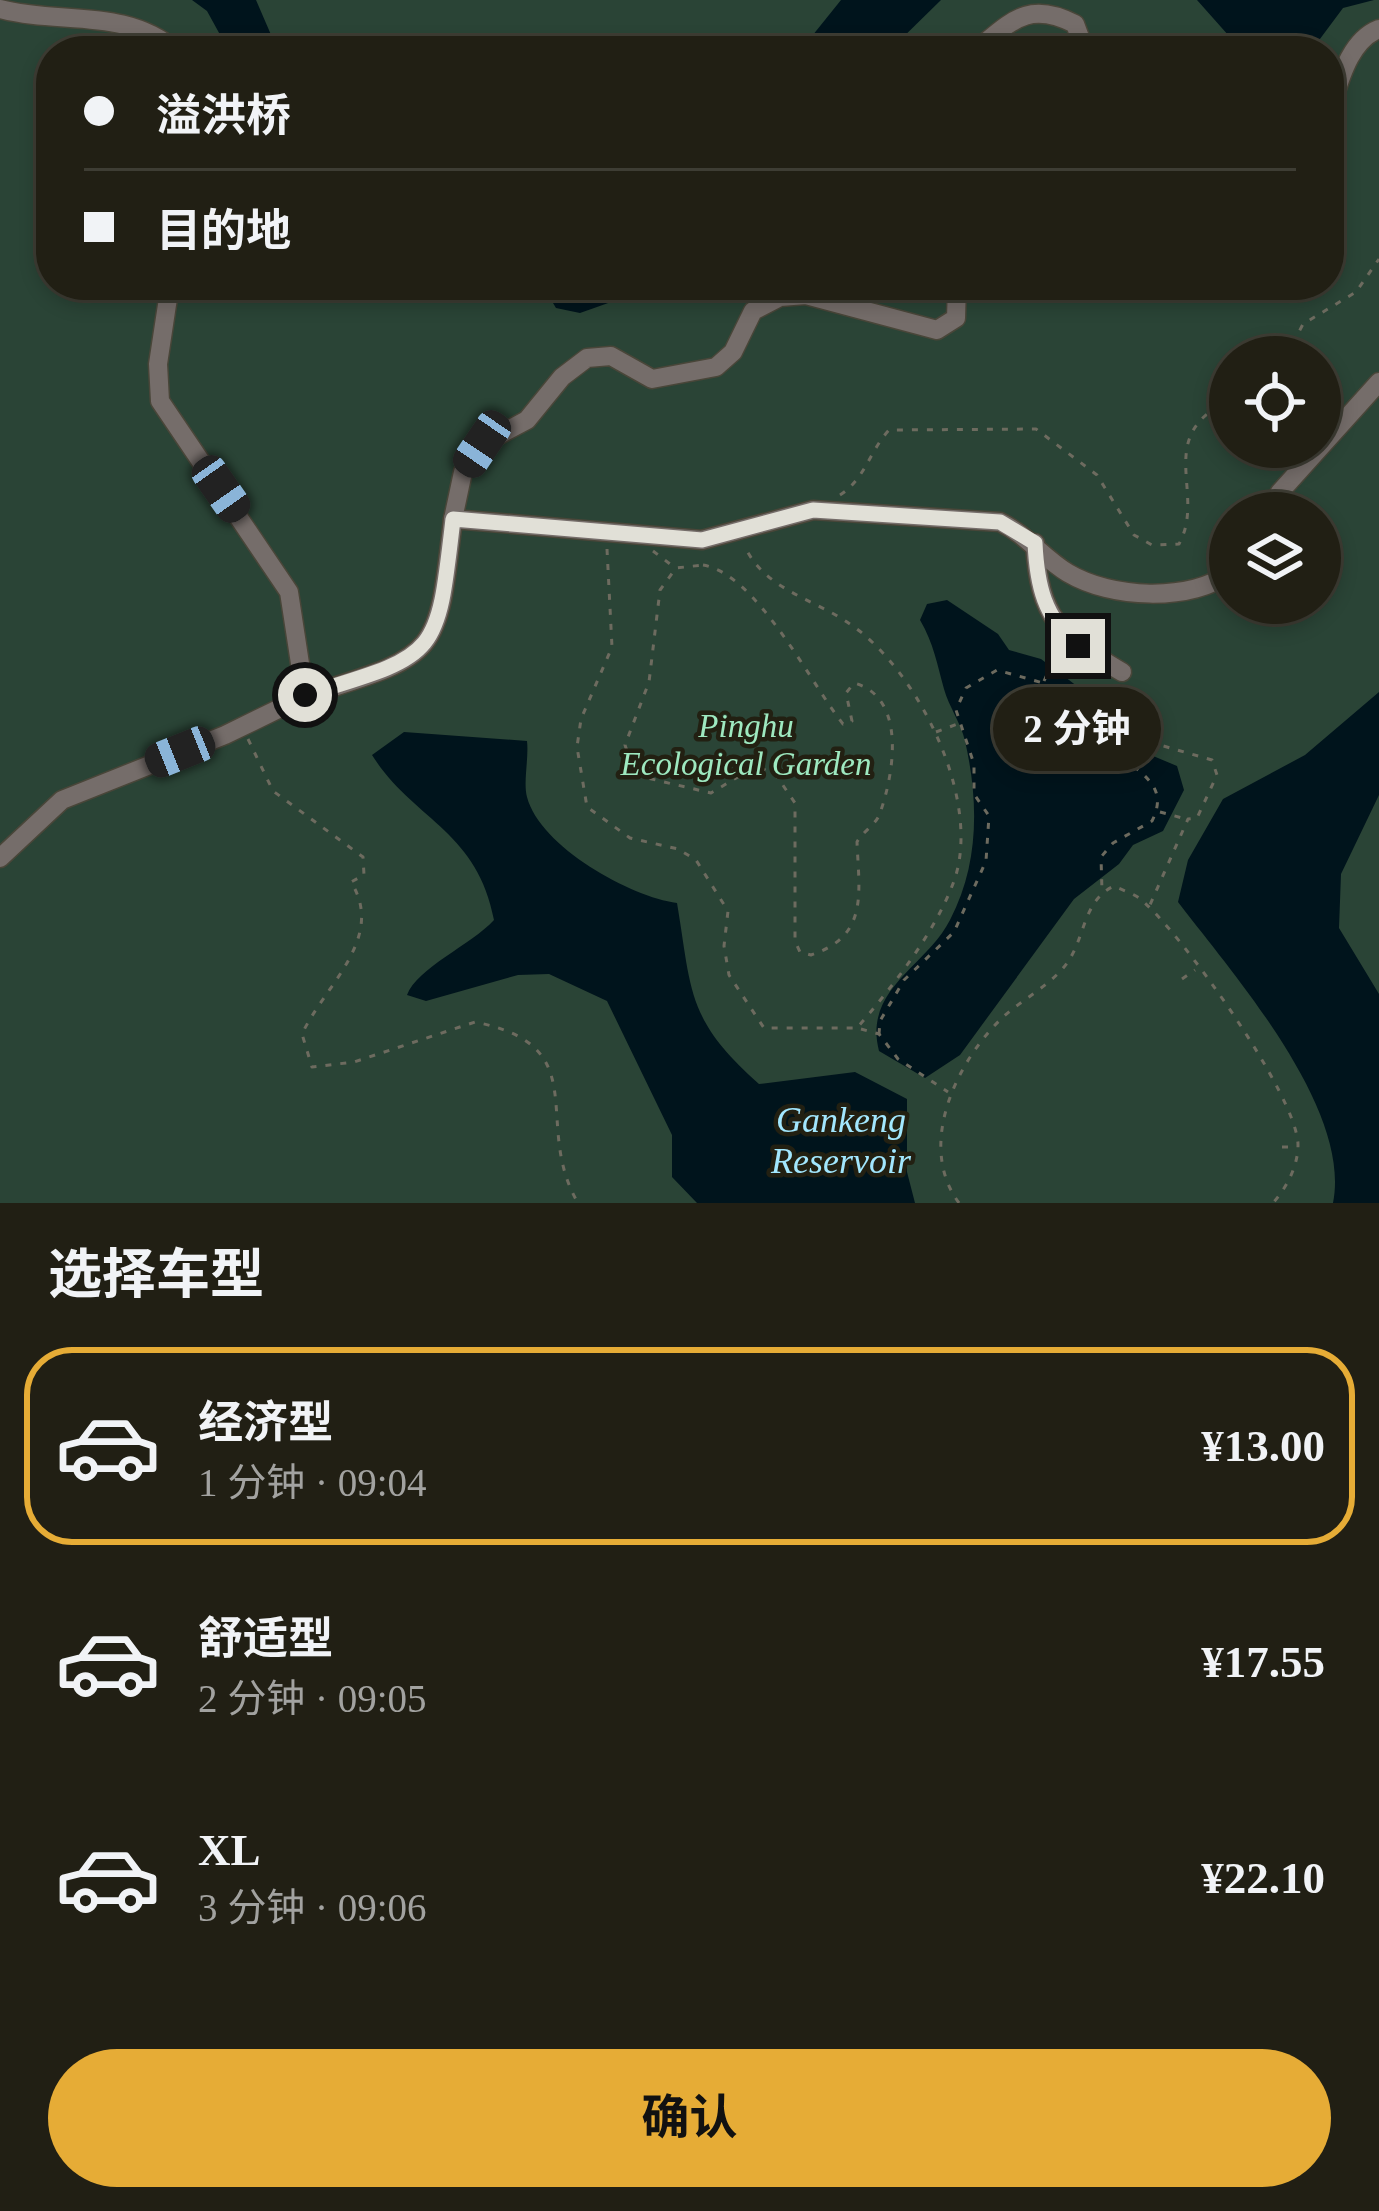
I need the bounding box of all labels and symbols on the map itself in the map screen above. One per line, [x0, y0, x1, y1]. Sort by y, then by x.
car [447, 404, 517, 484]
car [186, 449, 256, 529]
route end [1051, 619, 1105, 673]
route start [278, 668, 332, 722]
callout: 2 分钟 [994, 688, 1162, 772]
park label: Pinghu Ecological Garden [620, 708, 871, 782]
car [140, 722, 220, 782]
water label: Gankeng Reservoir [770, 1100, 912, 1181]

